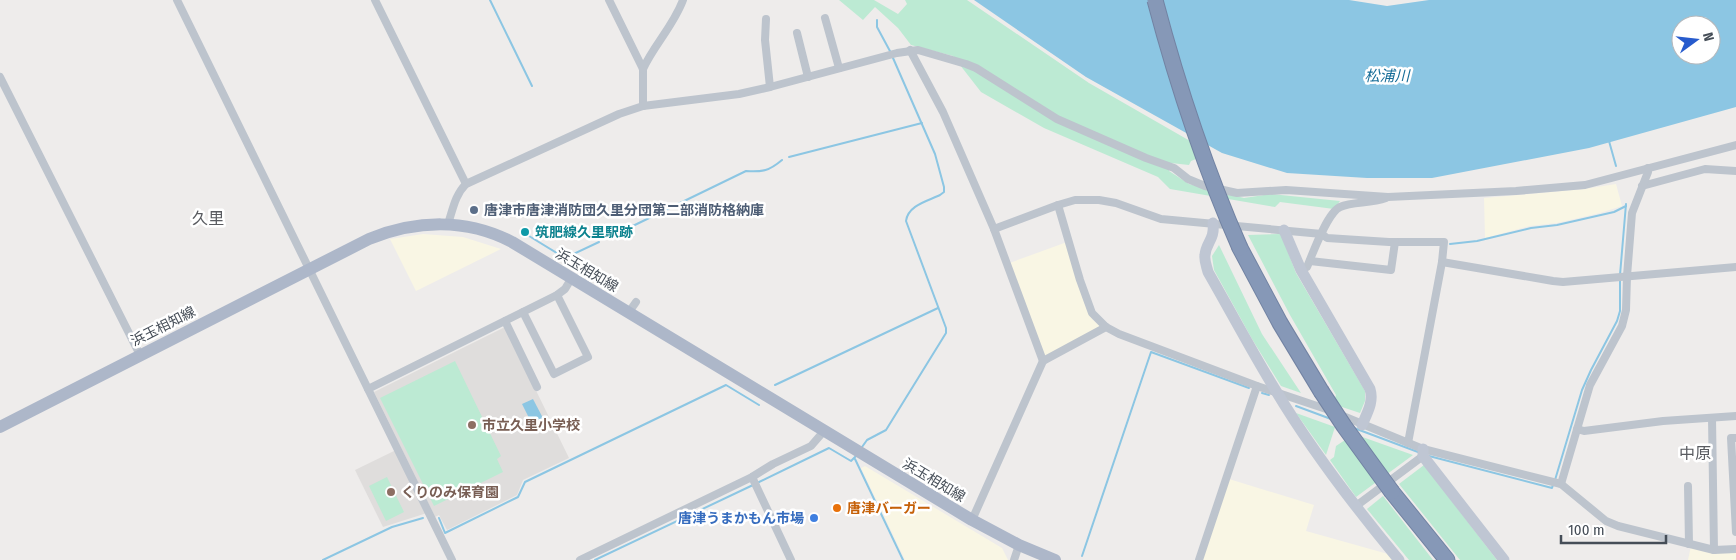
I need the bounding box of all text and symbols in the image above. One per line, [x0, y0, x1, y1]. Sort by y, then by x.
north arrow [1671, 15, 1721, 65]
text: N [1699, 31, 1717, 43]
water label: 松浦川 [1364, 67, 1411, 85]
place label: 唐津市唐津消防団久里分団第二部消防格納庫 [484, 202, 764, 219]
marker: 唐津市唐津消防団久里分団第二部消防格納庫 [468, 204, 480, 216]
district label: 久里 [192, 209, 224, 228]
place label: 筑肥線久里駅跡 [535, 224, 633, 241]
marker: 筑肥線久里駅跡 [519, 226, 531, 238]
street label: 浜玉相知線 [552, 245, 621, 296]
street label: 浜玉相知線 [128, 303, 198, 350]
place label: 市立久里小学校 [482, 417, 580, 434]
marker: 市立久里小学校 [466, 419, 478, 431]
district label: 中原 [1679, 444, 1711, 463]
street label: 浜玉相知線 [899, 455, 968, 506]
place label: くりのみ保育園 [401, 484, 499, 501]
marker: くりのみ保育園 [385, 486, 397, 498]
place label: 唐津バーガー [847, 500, 931, 517]
marker: 唐津バーガー [831, 502, 843, 514]
place label: 唐津うまかもん市場 [678, 510, 804, 527]
marker: 唐津うまかもん市場 [808, 512, 820, 524]
scale bar [1561, 512, 1666, 544]
text: 100 m [1568, 521, 1605, 539]

